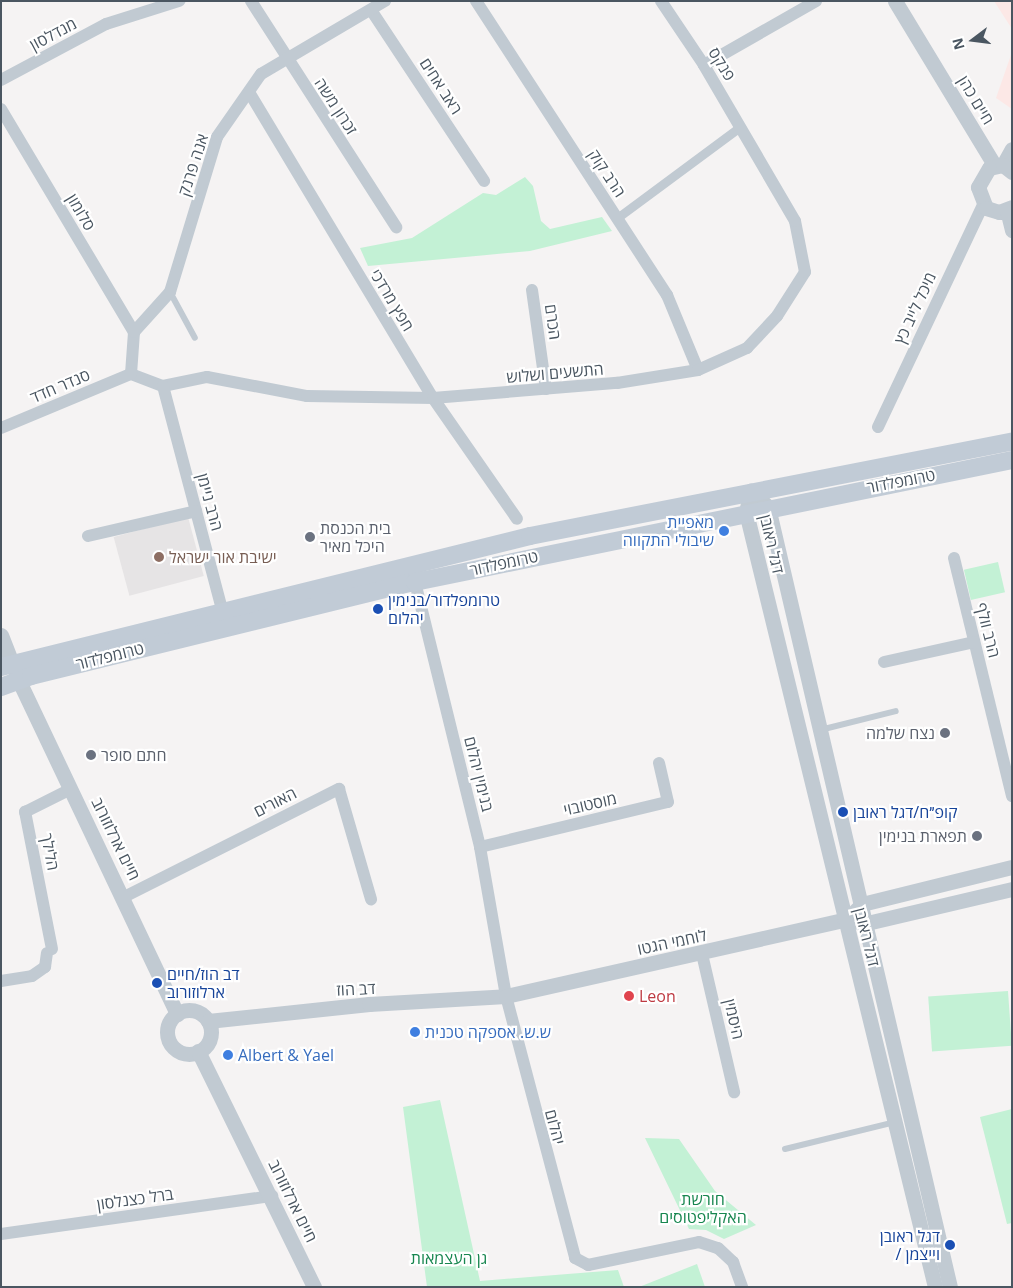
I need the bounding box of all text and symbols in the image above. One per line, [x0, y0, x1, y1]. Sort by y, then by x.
street label: מנדלסון [26, 14, 80, 54]
north arrow [948, 15, 998, 65]
text: N [947, 36, 969, 52]
street label: פנקס [704, 44, 740, 84]
street label: ראב אחים [416, 54, 466, 118]
street label: חיים כהן [954, 72, 998, 128]
street label: זכרון משה [311, 74, 361, 138]
street label: אנה פרנק [174, 131, 212, 199]
street label: הרב קוק [584, 145, 630, 201]
street label: סלומון [63, 190, 99, 234]
street label: חפץ מרדכי [366, 265, 418, 335]
street label: מיכל לייב כץ [890, 269, 940, 347]
street label: הכרם [541, 303, 565, 341]
street label: התשעים ושלוש [506, 359, 604, 387]
street label: סנדר חדד [27, 365, 93, 407]
street label: טרומפלדור [865, 465, 937, 497]
street label: הרב ניימן [193, 471, 227, 533]
place label: מאפיית שיבולי התקווה [623, 512, 714, 550]
street label: דגל ראובן [756, 512, 788, 576]
place label: בית הכנסת היכל מאיר [320, 518, 391, 556]
marker: מאפיית שיבולי התקווה [718, 525, 730, 537]
marker: בית הכנסת היכל מאיר [304, 531, 316, 543]
street label: טרומפלדור [468, 546, 540, 580]
place label: ישיבת אור ישראל [169, 547, 277, 567]
marker: ישיבת אור ישראל [153, 551, 165, 563]
place label: טרומפלדור/בנימין יהלום [388, 590, 500, 628]
street label: הרב וולף [972, 600, 1004, 660]
marker: טרומפלדור/בנימין יהלום [372, 603, 384, 615]
street label: טרומפלדור [74, 638, 146, 674]
place label: נצח שלמה [866, 723, 935, 743]
marker: נצח שלמה [939, 727, 951, 739]
street label: בנימין יהלום [460, 734, 498, 814]
place label: חתם סופר [101, 745, 166, 765]
marker: חתם סופר [85, 749, 97, 761]
street label: האורים [250, 783, 300, 821]
street label: מוסטובוי [562, 789, 618, 819]
street label: חיים ארלוזורוב [88, 794, 144, 884]
place label: קופ״ח/דגל ראובן [853, 802, 958, 822]
marker: קופ״ח/דגל ראובן [837, 806, 849, 818]
place label: תפארת בנימין [879, 826, 967, 846]
marker: תפארת בנימין [971, 830, 983, 842]
street label: הלילך [37, 832, 63, 872]
street label: דגל ראובן [850, 905, 884, 969]
street label: לוחמי הגטו [636, 925, 708, 959]
place label: דב הוז/חיים ארלוזורוב [167, 964, 240, 1002]
marker: דב הוז/חיים ארלוזורוב [151, 977, 163, 989]
street label: דב הוז [336, 978, 376, 1000]
place label: Leon [639, 986, 676, 1006]
marker: Leon [623, 990, 635, 1002]
street label: היסמין [720, 997, 748, 1041]
place label: ש.ש. אספקה טכנית [425, 1022, 551, 1042]
marker: ש.ש. אספקה טכנית [409, 1026, 421, 1038]
place label: Albert & Yael [238, 1045, 334, 1065]
marker: Albert & Yael [222, 1049, 234, 1061]
street label: יהלום [541, 1107, 569, 1147]
street label: חיים ארלוזורוב [265, 1156, 321, 1246]
street label: ברל כצנלסון [95, 1184, 175, 1214]
park label: חורשת האקליפטוסים [659, 1189, 747, 1227]
place label: דגל ראובן / וייצמן [880, 1226, 940, 1264]
marker: דגל ראובן / וייצמן [944, 1239, 956, 1251]
park label: גן העצמאות [411, 1248, 487, 1268]

